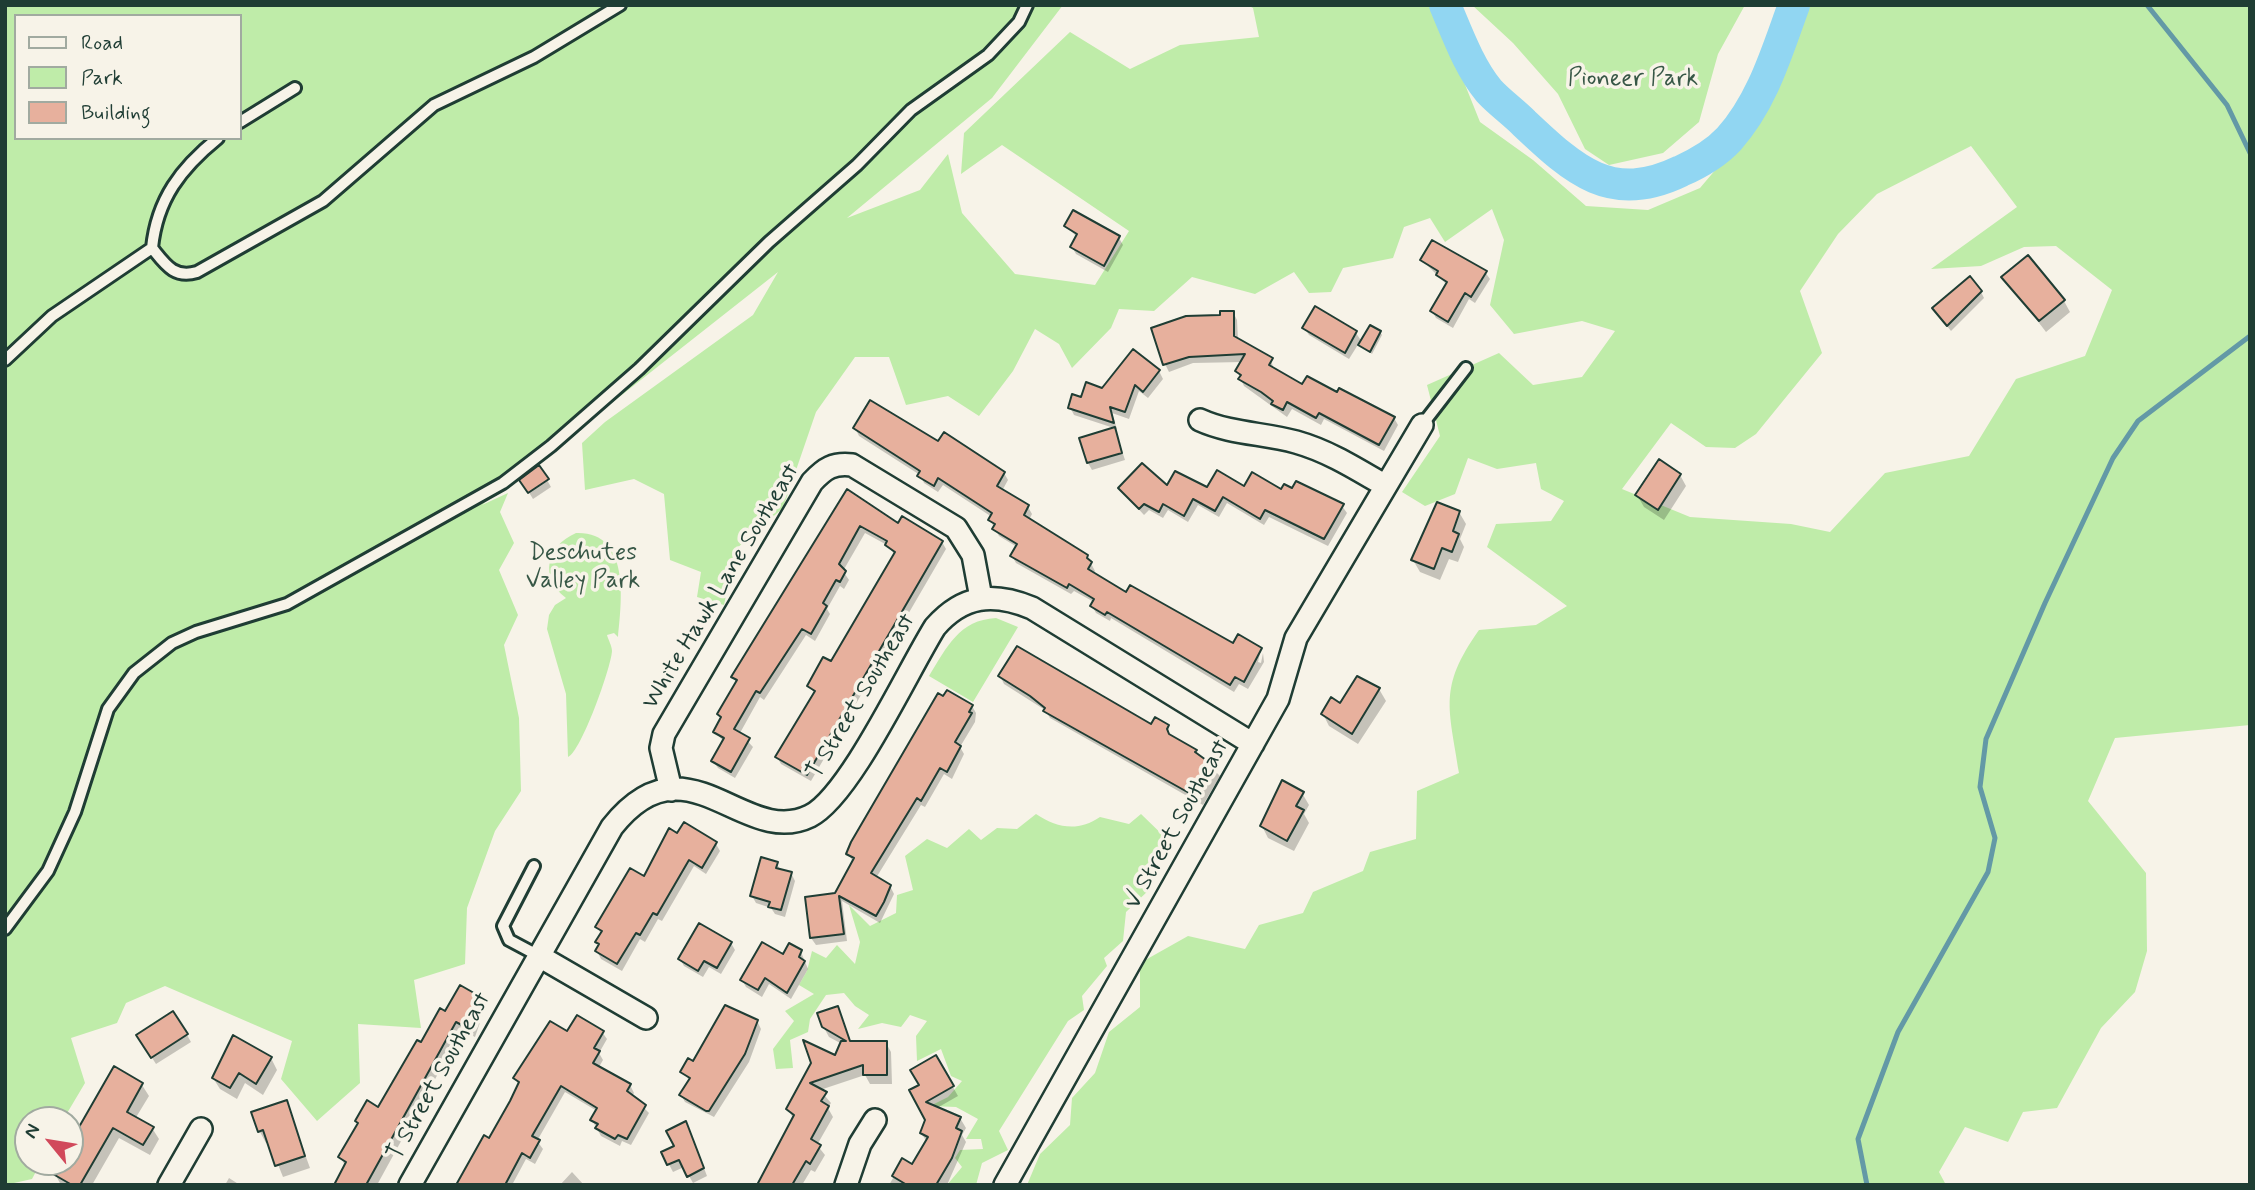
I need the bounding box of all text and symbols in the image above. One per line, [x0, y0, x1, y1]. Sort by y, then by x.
legend [14, 14, 242, 140]
text: Road [81, 29, 123, 57]
text: Park [81, 64, 123, 92]
park label: Pioneer Park [1568, 66, 1698, 94]
text: Building [81, 99, 151, 127]
street label: White Hawk Lane Southeast [637, 459, 807, 715]
park label: Deschutes Valley Park [526, 540, 640, 596]
street label: T Street Southeast [801, 609, 923, 785]
street label: V Street Southeast [1119, 735, 1237, 915]
street label: T Street Southeast [382, 988, 498, 1166]
north arrow [14, 1106, 84, 1176]
text: N [18, 1120, 46, 1143]

